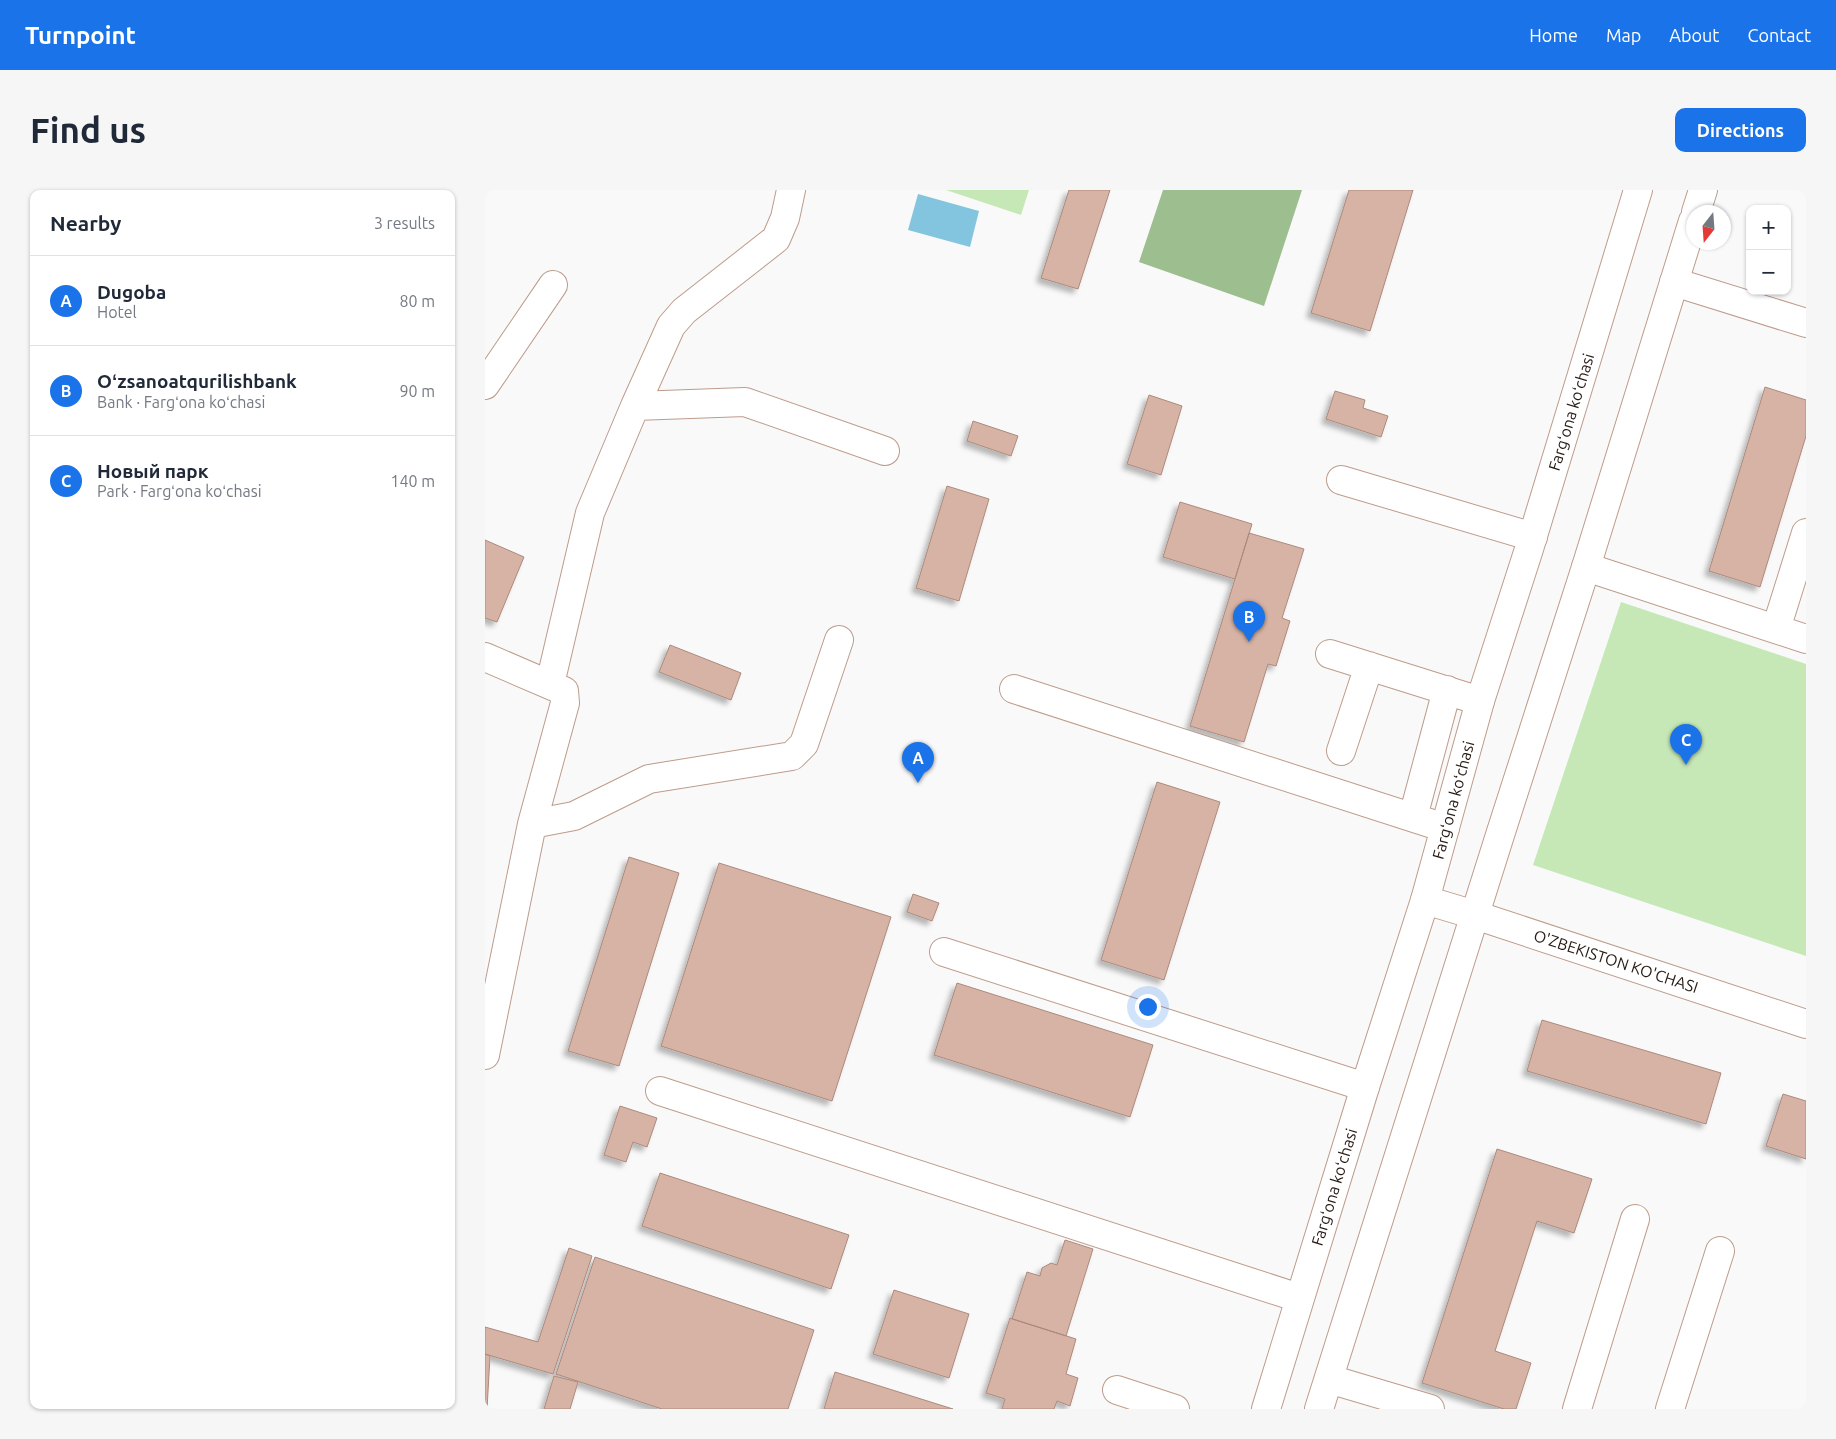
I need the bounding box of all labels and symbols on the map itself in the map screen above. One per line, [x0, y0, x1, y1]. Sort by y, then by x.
north arrow [1686, 205, 1731, 250]
street label: Fargʻona koʻchasi [1545, 351, 1597, 473]
pin: B [1233, 601, 1265, 642]
pin: C [1670, 724, 1702, 765]
street label: Fargʻona koʻchasi [1429, 739, 1477, 861]
pin: A [902, 742, 934, 783]
street label: O'ZBEKISTON KO'CHASI [1531, 926, 1701, 996]
your location [1135, 994, 1161, 1020]
street label: Fargʻona koʻchasi [1308, 1126, 1360, 1248]

